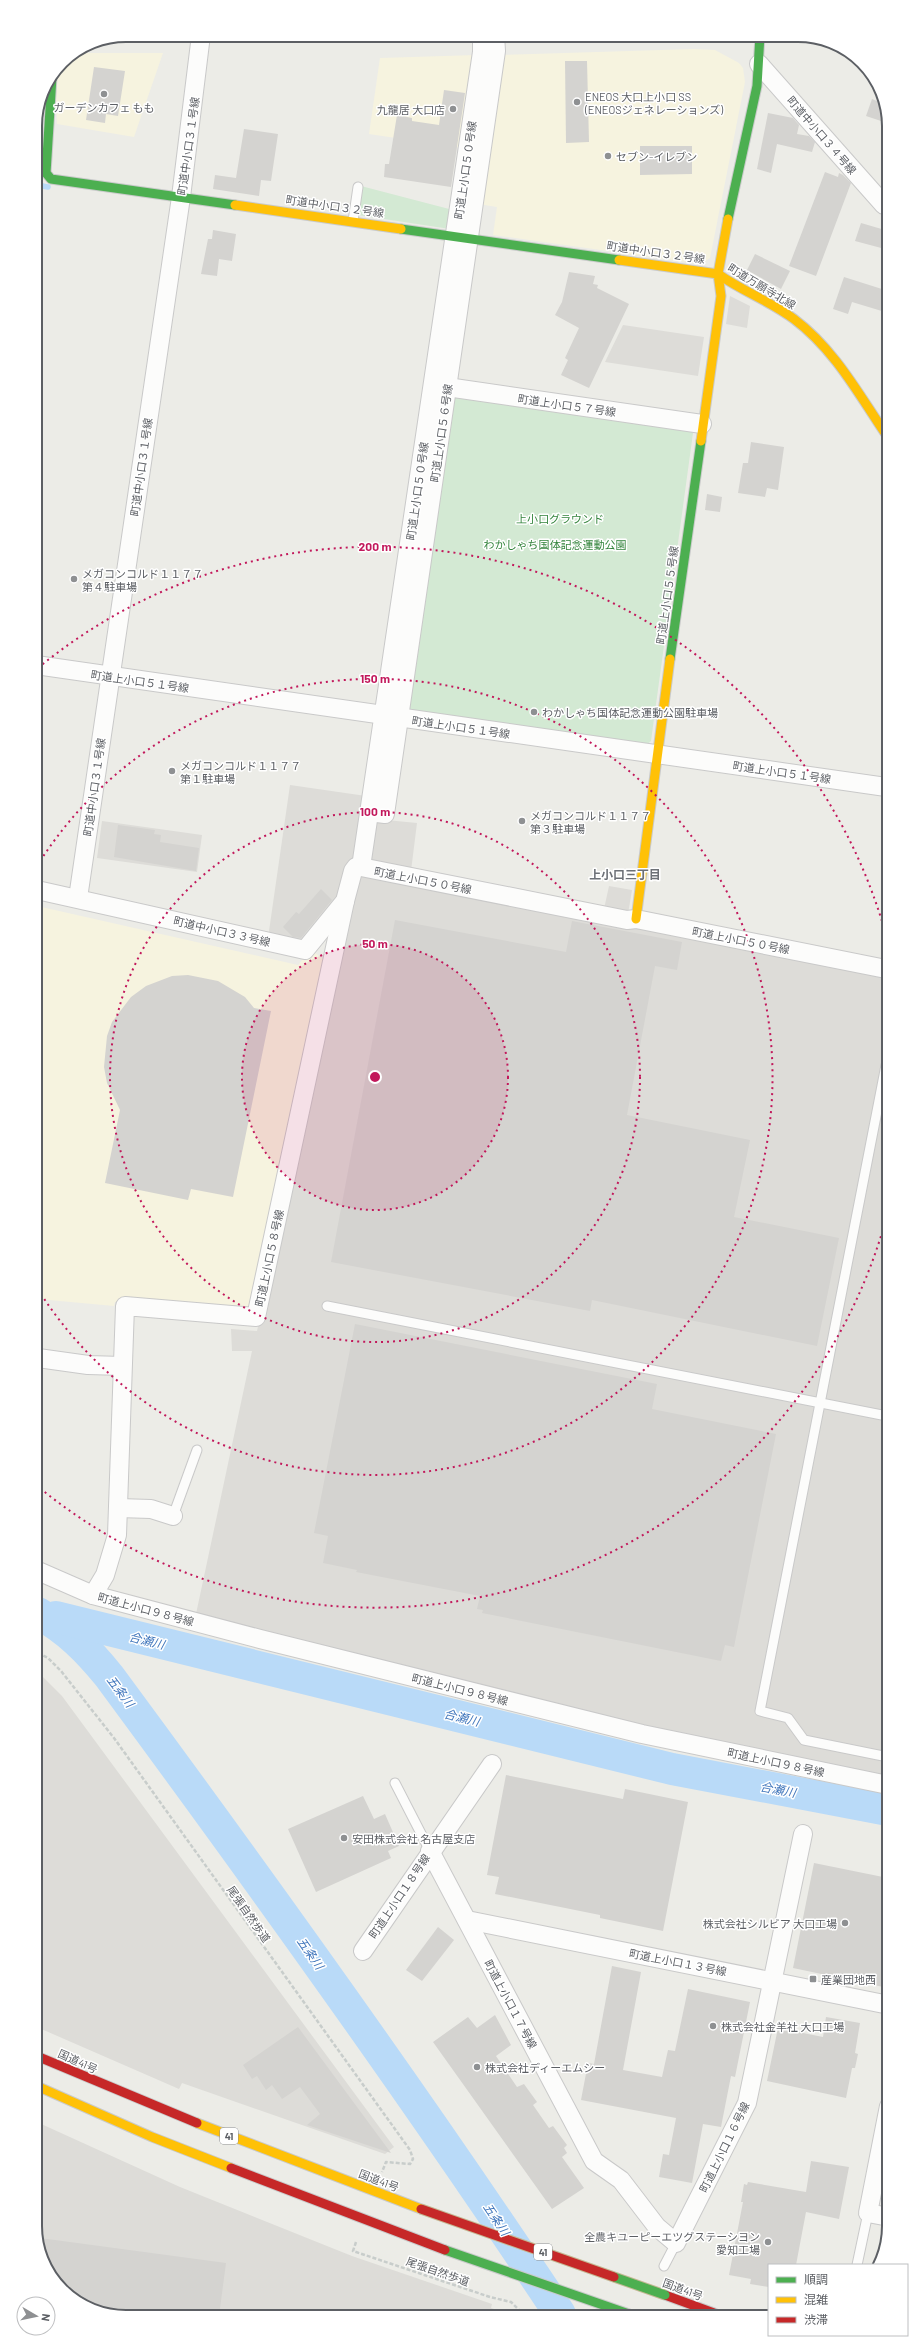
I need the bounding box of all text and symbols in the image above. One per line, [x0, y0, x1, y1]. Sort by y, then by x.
marker: ガーデンカフェ もも [99, 89, 109, 99]
place label: ENEOS 大口上小口 SS (ENEOSジェネレーションズ) [584, 90, 723, 116]
street label: 町道中小口３４号線 [785, 93, 859, 177]
street label: 町道中小口３１号線 [175, 96, 201, 196]
marker: ENEOS 大口上小口 SS (ENEOSジェネレーションズ) [572, 97, 582, 107]
place label: ガーデンカフェ もも [53, 101, 155, 114]
place label: 九龍居 大口店 [377, 103, 445, 116]
marker: 九龍居 大口店 [448, 104, 458, 114]
street label: 町道上小口５０号線 [452, 120, 478, 220]
place label: セブン-イレブン [616, 150, 697, 163]
marker: セブン-イレブン [603, 151, 613, 161]
street label: 町道中小口３２号線 [285, 193, 385, 219]
street label: 町道中小口３２号線 [606, 239, 706, 265]
street label: 町道万願寺北線 [726, 261, 798, 311]
street label: 町道上小口５６号線 [428, 383, 454, 483]
street label: 町道上小口５７号線 [517, 392, 617, 418]
street label: 町道中小口３１号線 [128, 417, 154, 517]
street label: 町道上小口５０号線 [404, 441, 430, 541]
park label: 上小口グラウンド [516, 512, 604, 525]
park label: わかしゃち国体記念運動公園 [484, 538, 627, 551]
text: 200 m [359, 539, 391, 553]
street label: 町道上小口５５号線 [654, 545, 680, 645]
place label: メガコンコルド１１７７ 第４駐車場 [82, 567, 203, 593]
marker: メガコンコルド１１７７ 第４駐車場 [69, 574, 79, 584]
street label: 町道上小口５１号線 [90, 668, 190, 694]
text: 150 m [360, 671, 390, 685]
place label: わかしゃち国体記念運動公園駐車場 [542, 706, 718, 719]
marker: わかしゃち国体記念運動公園駐車場 [529, 707, 539, 717]
street label: 町道上小口５１号線 [411, 714, 511, 740]
street label: 町道中小口３１号線 [81, 737, 107, 837]
place label: メガコンコルド１１７７ 第１駐車場 [180, 759, 301, 785]
street label: 町道上小口５１号線 [732, 759, 832, 785]
marker: メガコンコルド１１７７ 第１駐車場 [167, 766, 177, 776]
text: 100 m [360, 804, 390, 818]
place label: メガコンコルド１１７７ 第３駐車場 [530, 809, 651, 835]
marker: メガコンコルド１１７７ 第３駐車場 [517, 816, 527, 826]
street label: 町道上小口５０号線 [373, 864, 473, 896]
district label: 上小口三丁目 [589, 867, 661, 881]
street label: 町道中小口３３号線 [172, 914, 272, 948]
street label: 町道上小口５０号線 [691, 924, 791, 956]
text: 50 m [362, 936, 388, 950]
centre of rings [368, 1070, 382, 1084]
street label: 町道上小口５８号線 [252, 1208, 286, 1308]
street label: 町道上小口９８号線 [97, 1590, 195, 1628]
water label: 合瀬川 [128, 1629, 168, 1652]
street label: 町道上小口９８号線 [410, 1671, 510, 1707]
water label: 五条川 [105, 1672, 139, 1711]
water label: 合瀬川 [443, 1706, 483, 1729]
street label: 町道上小口９８号線 [726, 1745, 826, 1779]
water label: 合瀬川 [759, 1779, 799, 1800]
place label: 安田株式会社 名古屋支店 [352, 1832, 475, 1845]
marker: 安田株式会社 名古屋支店 [339, 1833, 349, 1843]
street label: 町道上小口１８号線 [366, 1851, 432, 1941]
street label: 尾張自然歩道 [225, 1883, 273, 1945]
place label: 株式会社シルビア 大口工場 [703, 1917, 837, 1930]
marker: 株式会社シルビア 大口工場 [840, 1918, 850, 1928]
water label: 五条川 [295, 1934, 328, 1973]
street label: 町道上小口１３号線 [628, 1946, 728, 1978]
street label: 町道上小口１７号線 [482, 1957, 540, 2051]
place label: 産業団地西 [821, 1973, 876, 1986]
marker: 産業団地西 [808, 1974, 818, 1984]
place label: 株式会社金羊社 大口工場 [721, 2020, 844, 2033]
marker: 株式会社金羊社 大口工場 [708, 2021, 718, 2031]
street label: 国道41号 [56, 2047, 100, 2075]
place label: 株式会社ディーエムシー [485, 2061, 605, 2074]
marker: 株式会社ディーエムシー [472, 2062, 482, 2072]
street label: 町道上小口１６号線 [696, 2100, 752, 2194]
road number: 41 [220, 2128, 238, 2144]
street label: 国道41号 [357, 2166, 401, 2194]
water label: 五条川 [481, 2200, 514, 2239]
place label: 全農キユーピーエツグステーシヨン 愛知工場 [584, 2230, 760, 2256]
marker: 全農キユーピーエツグステーシヨン 愛知工場 [763, 2237, 773, 2247]
road number: 41 [534, 2244, 552, 2260]
street label: 尾張自然歩道 [405, 2254, 471, 2288]
legend [768, 2264, 908, 2336]
text: 順調 [804, 2272, 828, 2286]
street label: 国道41号 [661, 2276, 705, 2302]
text: 混雑 [804, 2292, 828, 2306]
north arrow [16, 2296, 56, 2336]
text: 渋滞 [804, 2312, 828, 2326]
text: N [39, 2313, 53, 2322]

